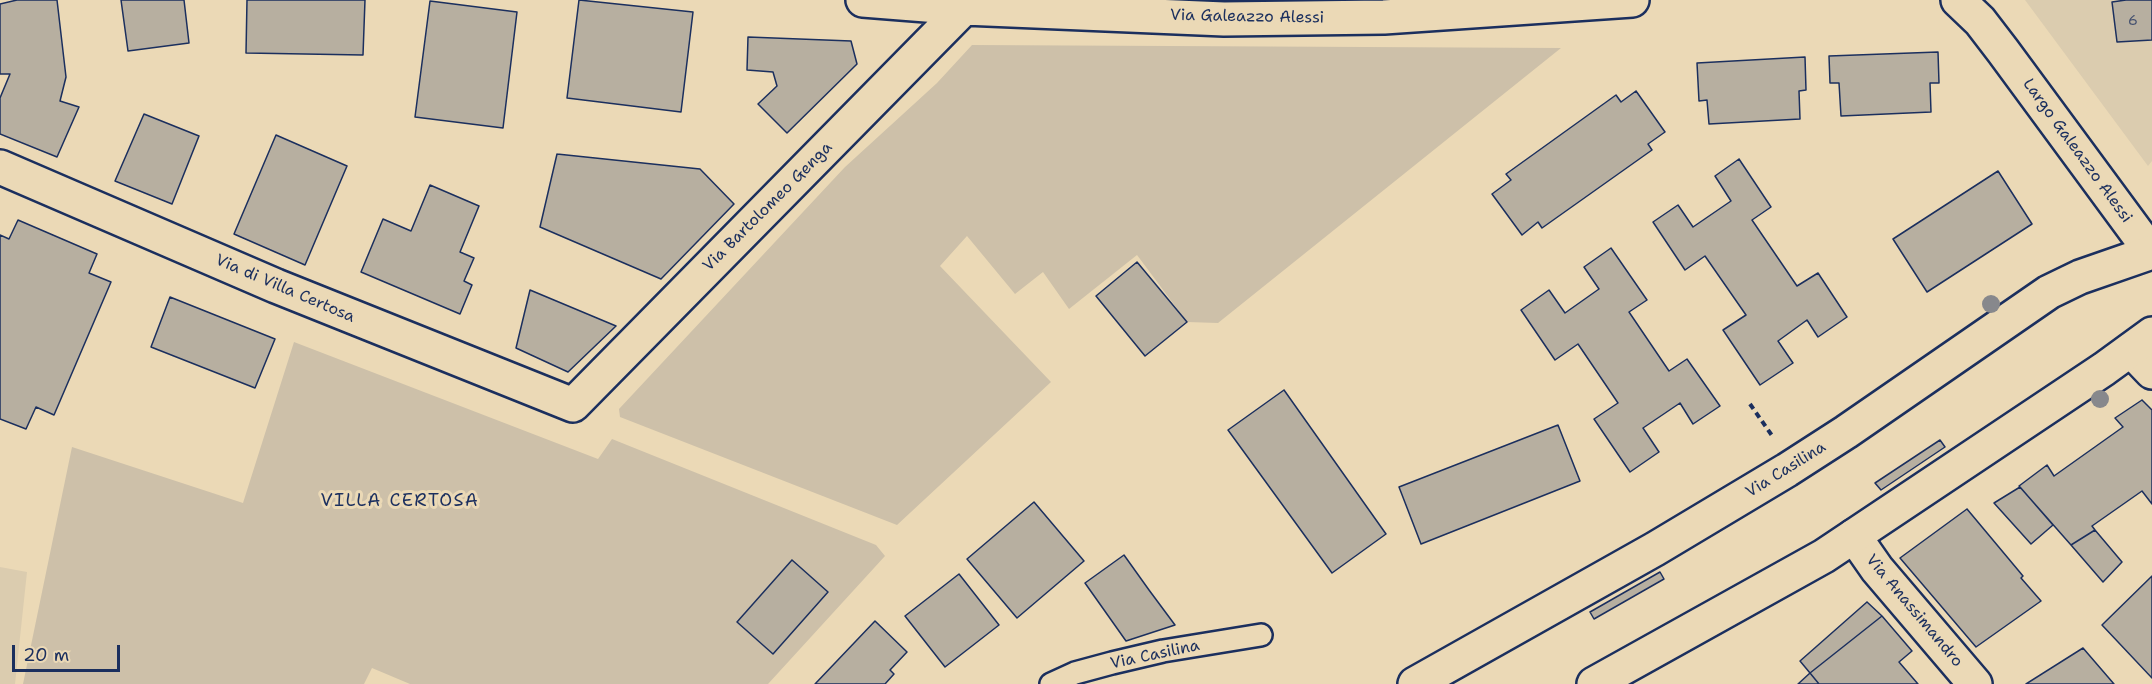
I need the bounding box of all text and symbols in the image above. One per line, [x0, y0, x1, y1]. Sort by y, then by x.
street label: Via Galeazzo Alessi [1170, 6, 1324, 28]
house number: 6 [2128, 13, 2138, 29]
street label: Largo Galeazzo Alessi [2018, 75, 2136, 227]
street label: Via Bartolomeo Genga [699, 138, 837, 276]
street label: Via di Villa Certosa [212, 251, 358, 327]
street label: Via Casilina [1742, 438, 1830, 502]
district label: VILLA CERTOSA [321, 490, 479, 512]
street label: Via Anassimandro [1861, 551, 1967, 671]
scale bar [15, 633, 123, 671]
street label: Via Casilina [1109, 636, 1201, 674]
text: 20 m [23, 643, 69, 667]

